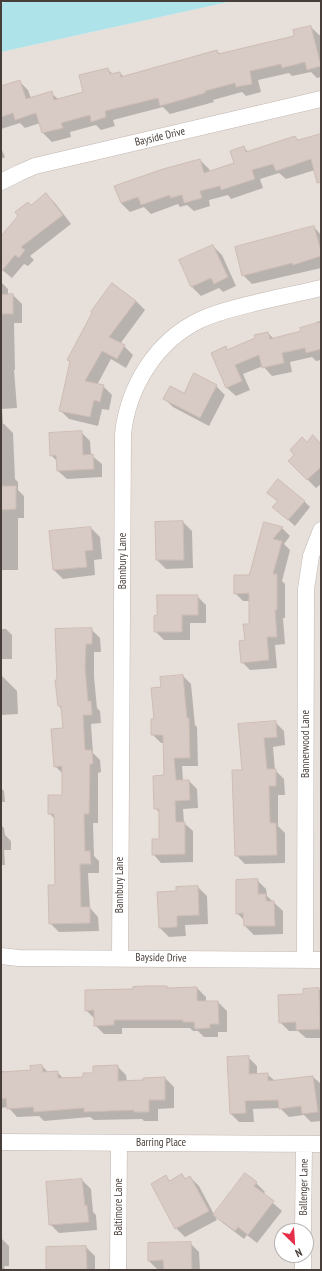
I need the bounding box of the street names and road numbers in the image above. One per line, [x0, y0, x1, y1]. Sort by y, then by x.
street label: Bayside Drive [133, 125, 187, 149]
street label: Bannbury Lane [116, 533, 130, 589]
street label: Bannerwood Lane [299, 710, 313, 778]
street label: Bannbury Lane [113, 857, 127, 913]
street label: Bayside Drive [135, 951, 187, 965]
street label: Barring Place [136, 1136, 186, 1150]
street label: Ballenger Lane [297, 1158, 311, 1216]
street label: Baltimore Lane [112, 1178, 126, 1236]

